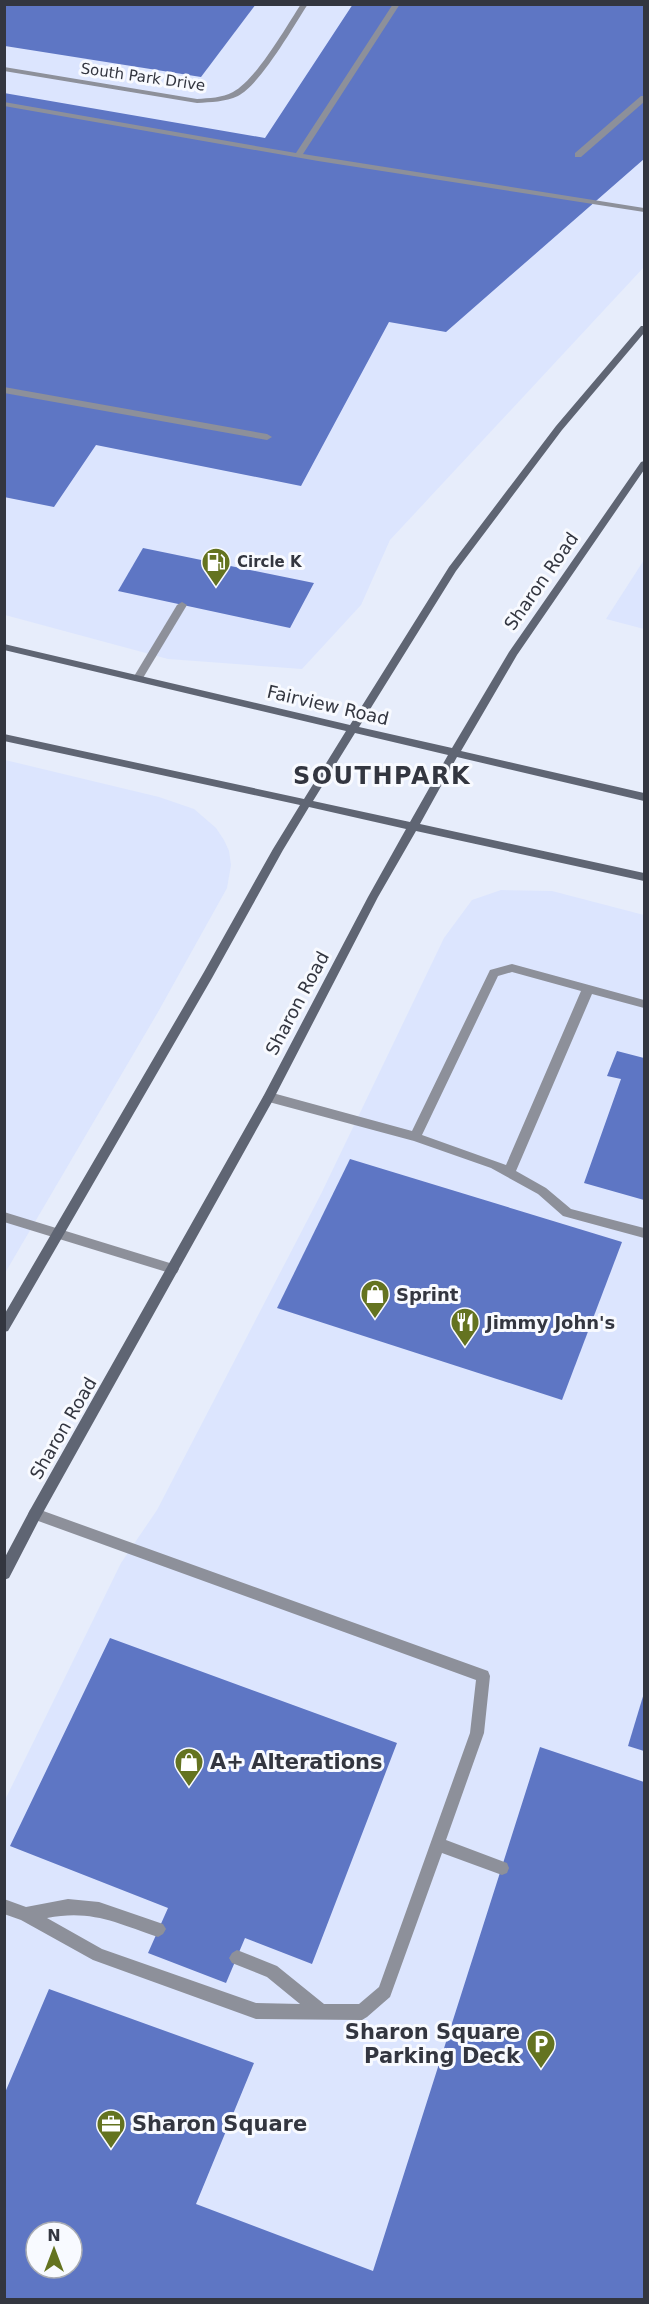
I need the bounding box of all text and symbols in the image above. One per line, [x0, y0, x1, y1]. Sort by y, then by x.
street label: South Park Drive [80, 59, 206, 95]
street label: Sharon Road [500, 528, 582, 634]
fuel station icon: Circle K [200, 546, 232, 588]
place label: Circle K [237, 553, 303, 571]
street label: Fairview Road [265, 681, 391, 729]
district label: SOUTHPARK [293, 762, 471, 790]
street label: Sharon Road [261, 948, 333, 1058]
shop icon: Sprint [359, 1278, 391, 1320]
place label: Sprint [396, 1284, 459, 1305]
restaurant icon: Jimmy John's [449, 1306, 481, 1348]
place label: Jimmy John's [484, 1312, 615, 1333]
street label: Sharon Road [25, 1373, 101, 1483]
shop icon: A+ Alterations [173, 1746, 205, 1788]
place label: A+ Alterations [210, 1750, 383, 1774]
place label: Sharon Square Parking Deck [345, 2020, 521, 2068]
parking icon: Sharon Square Parking Deck [525, 2028, 557, 2070]
office icon: Sharon Square [95, 2108, 127, 2150]
place label: Sharon Square [132, 2112, 307, 2136]
north arrow [24, 2220, 84, 2280]
text: N [47, 2226, 61, 2245]

